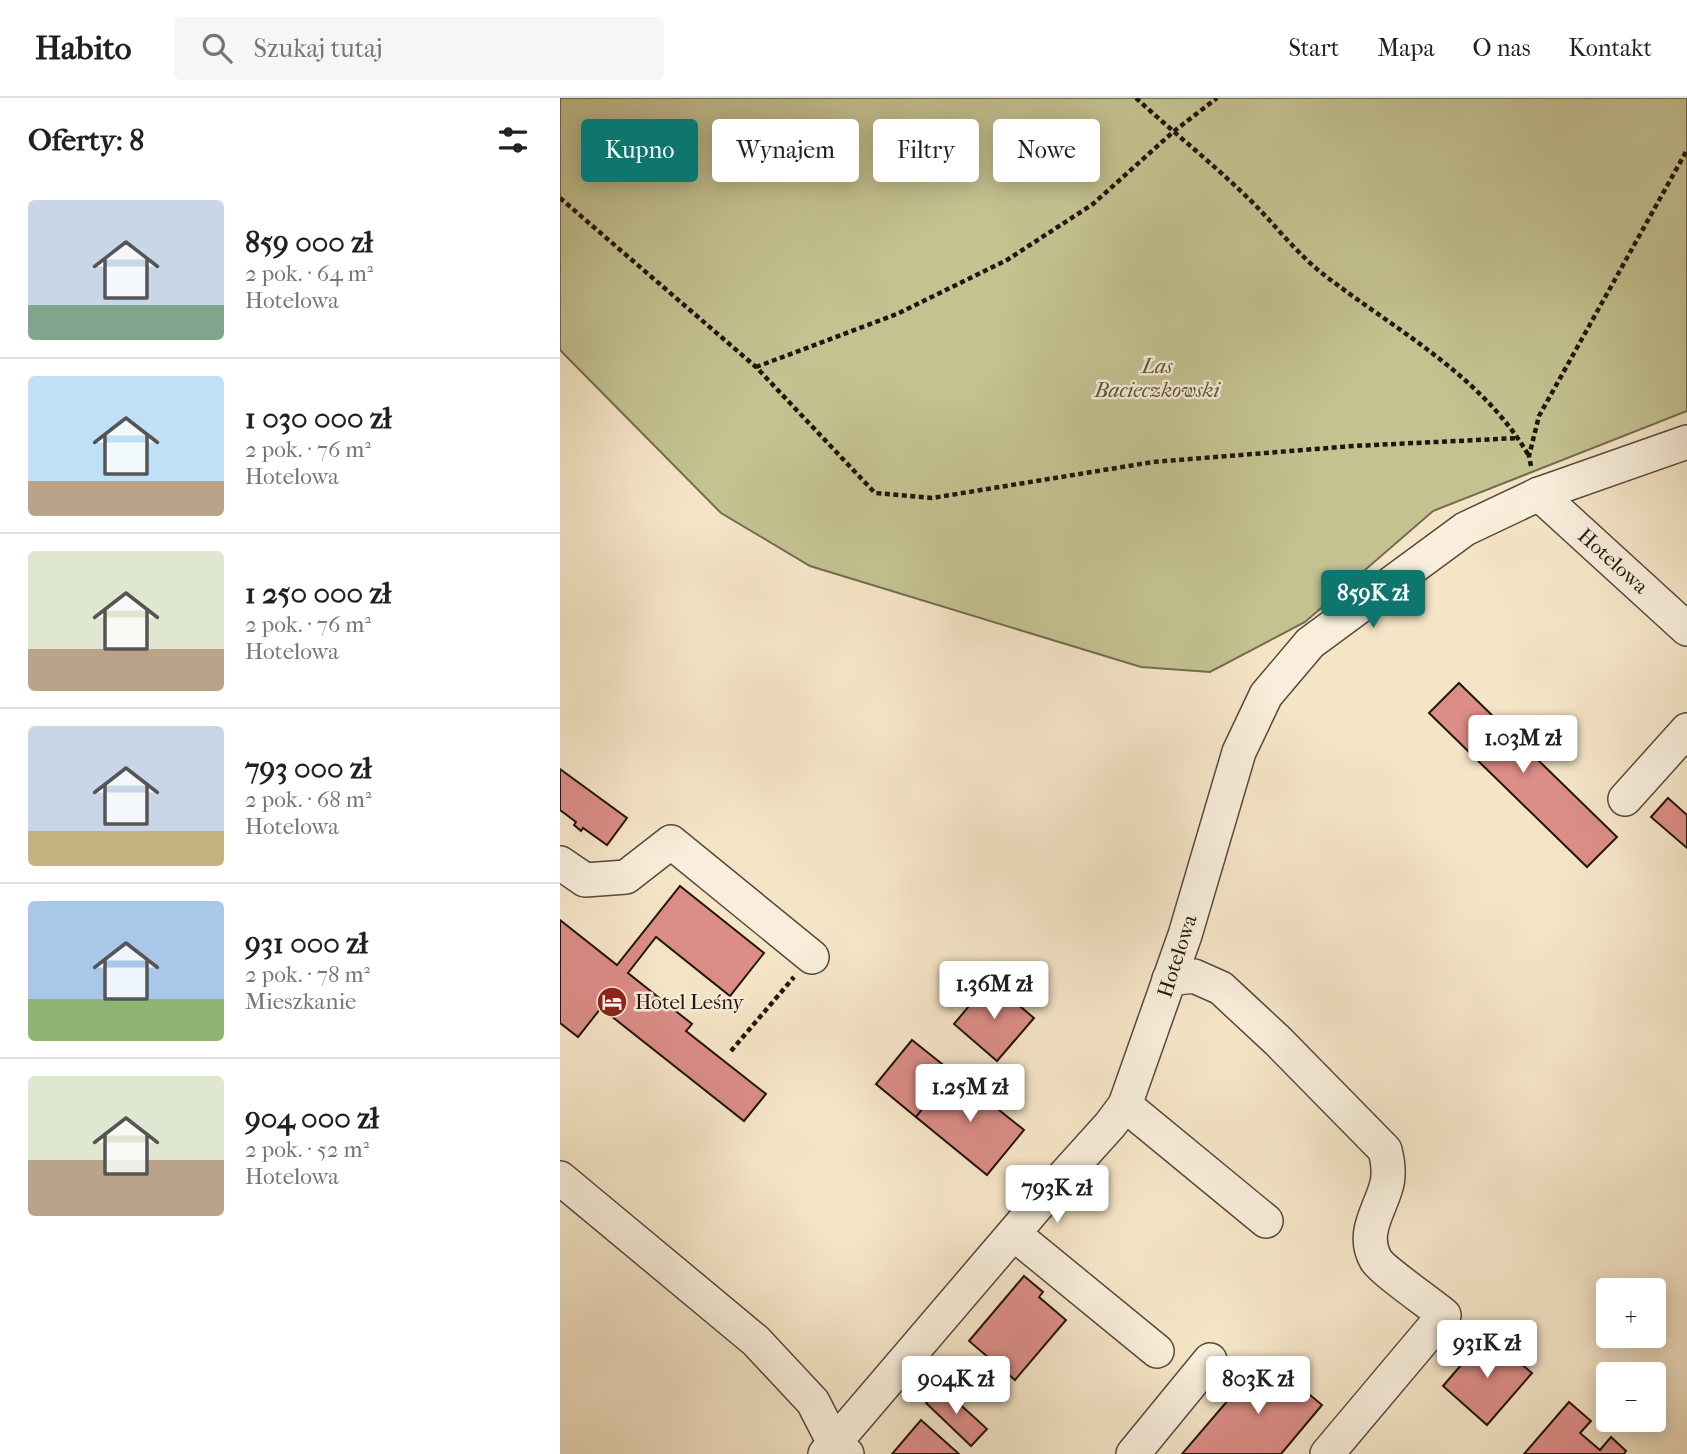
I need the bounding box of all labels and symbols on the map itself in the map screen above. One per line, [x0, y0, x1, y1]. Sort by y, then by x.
park label: Las Bacieczkowski [1093, 354, 1222, 402]
street label: Hotelowa [1573, 523, 1653, 599]
pin: 859K zł [1308, 570, 1438, 630]
pin: 1.03M zł [1451, 716, 1595, 775]
street label: Hotelowa [1152, 911, 1202, 1000]
pin: 1.36M zł [922, 962, 1066, 1021]
hotel icon: Hotel Leśny [595, 985, 629, 1019]
place label: Hotel Leśny [635, 990, 744, 1014]
pin: 1.25M zł [898, 1065, 1042, 1124]
pin: 793K zł [992, 1166, 1122, 1225]
pin: 931K zł [1422, 1320, 1552, 1380]
pin: 904K zł [891, 1356, 1021, 1416]
pin: 803K zł [1193, 1356, 1323, 1416]

